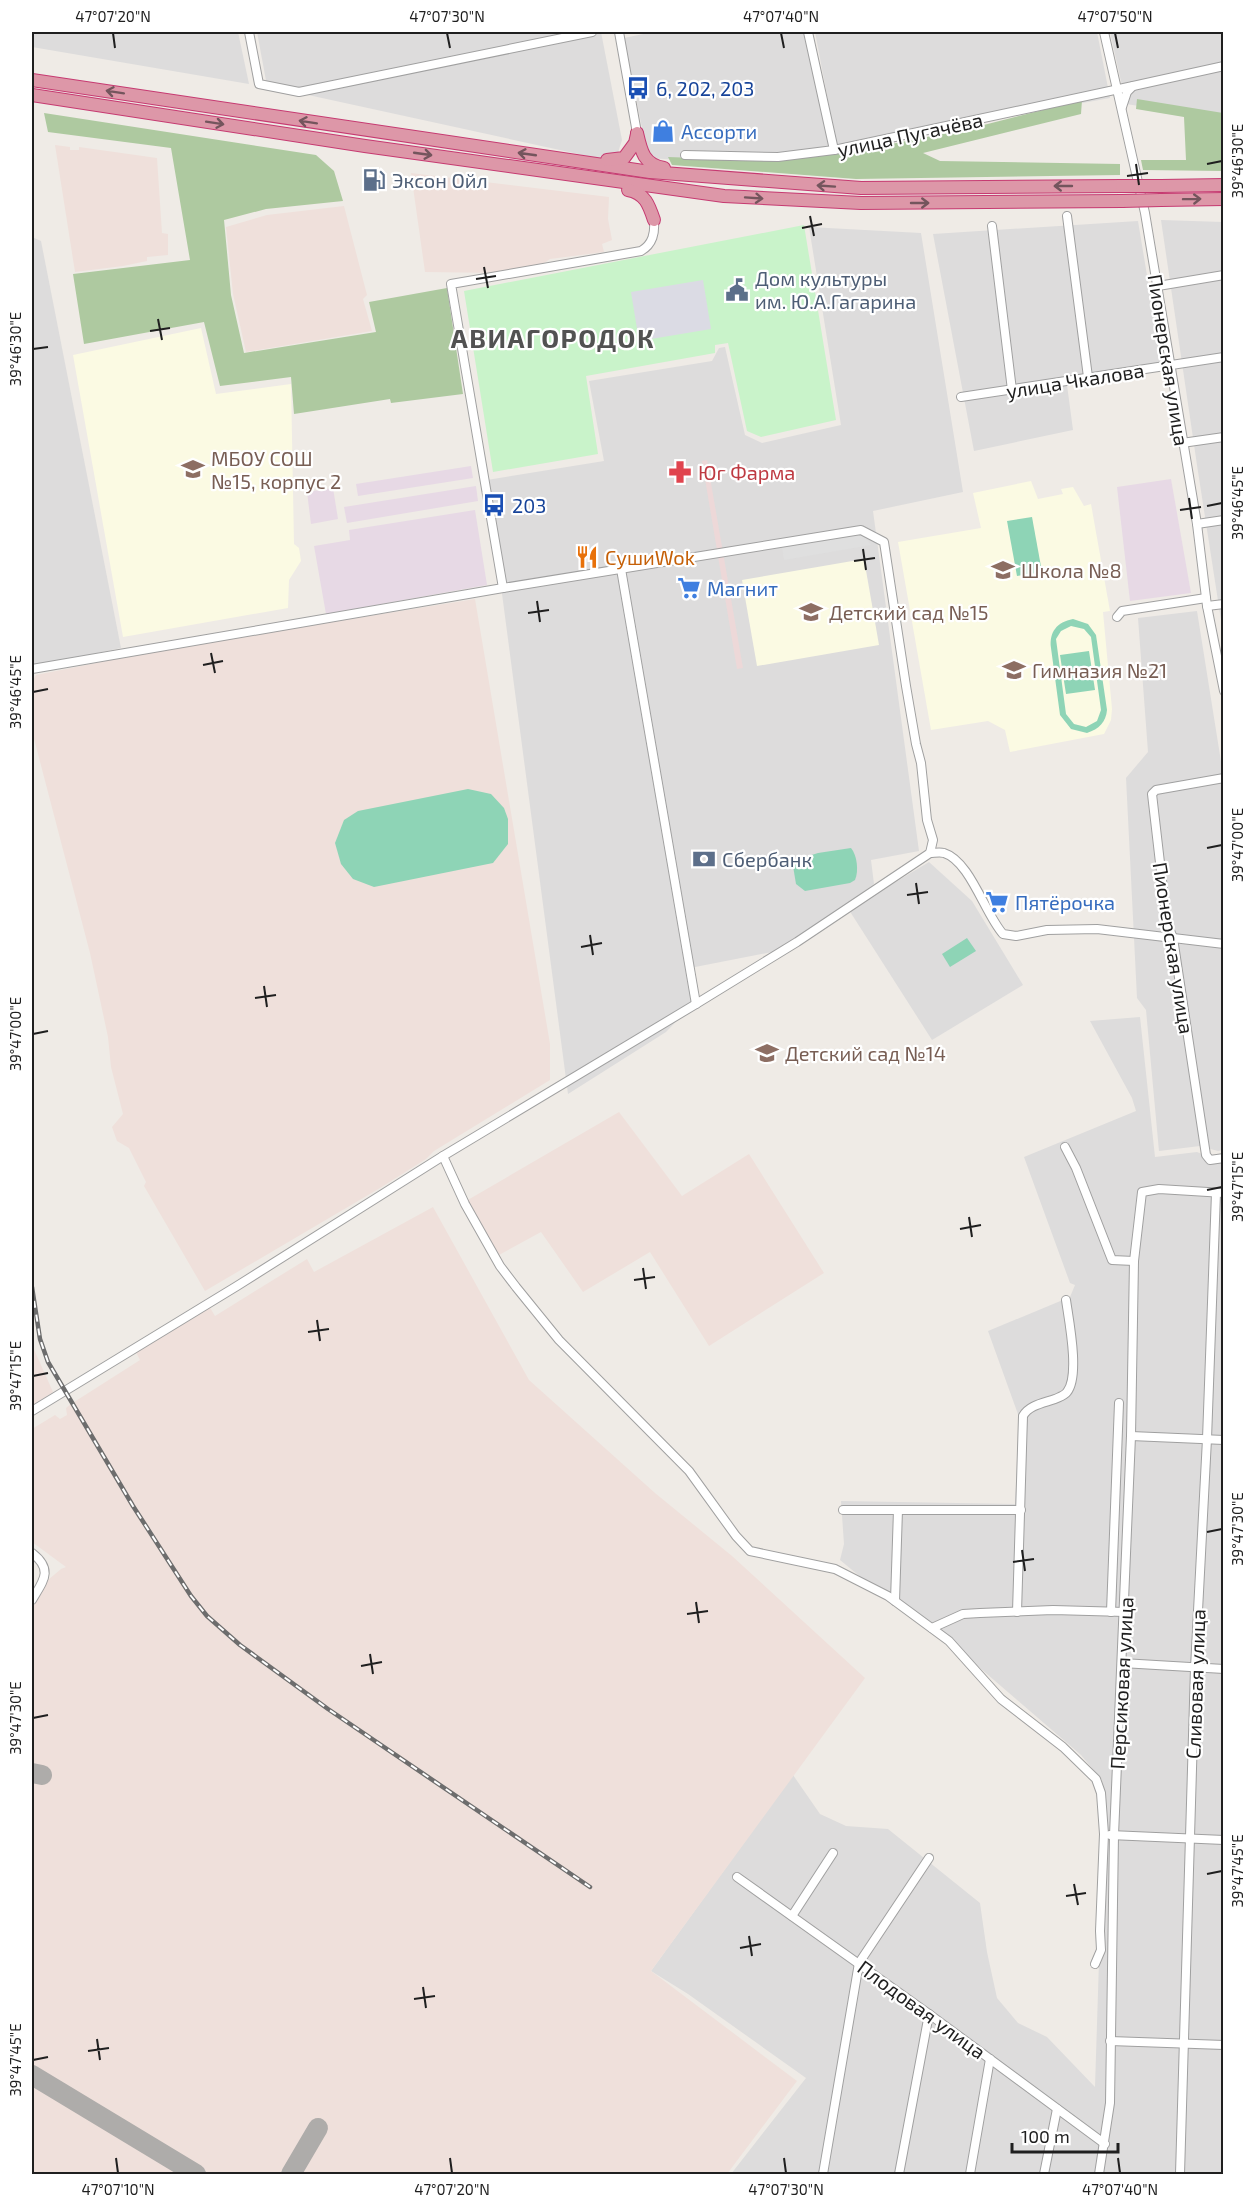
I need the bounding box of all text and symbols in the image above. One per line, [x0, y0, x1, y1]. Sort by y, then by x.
text: 47°07'20"N [75, 7, 151, 25]
text: 47°07'30"N [409, 7, 485, 25]
text: 47°07'40"N [743, 7, 819, 25]
text: 47°07'50"N [1077, 7, 1153, 25]
bus stop icon: 6, 202, 203 [625, 75, 651, 101]
place label: 6, 202, 203 [656, 76, 754, 100]
one-way arrow [106, 87, 126, 98]
street label: улица Пугачёва [835, 107, 985, 162]
one-way arrow [299, 116, 318, 127]
one-way arrow [205, 117, 224, 128]
shop icon: Ассорти [650, 118, 676, 144]
place label: Ассорти [681, 119, 757, 143]
text: 39°46'30"E [1228, 124, 1246, 198]
one-way arrow [412, 149, 432, 160]
one-way arrow [518, 149, 538, 160]
fuel station icon: Эксон Ойл [361, 167, 387, 193]
place label: Эксон Ойл [392, 168, 488, 192]
one-way arrow [817, 180, 837, 191]
one-way arrow [1054, 181, 1074, 192]
one-way arrow [743, 193, 763, 204]
one-way arrow [1182, 194, 1202, 205]
one-way arrow [909, 197, 929, 209]
place label: Дом культуры им. Ю.А.Гагарина [755, 266, 916, 313]
street label: Пионерская улица [1143, 272, 1194, 448]
public building icon: Дом культуры им. Ю.А.Гагарина [724, 277, 750, 303]
text: 39°46'30"E [6, 312, 24, 386]
district label: АВИАГОРОДОК [451, 322, 655, 353]
street label: улица Чкалова [1004, 357, 1146, 404]
place label: МБОУ СОШ №15, корпус 2 [211, 446, 341, 494]
school or university icon: МБОУ СОШ №15, корпус 2 [180, 456, 206, 482]
pharmacy icon: Юг Фарма [667, 459, 693, 485]
place label: Юг Фарма [698, 460, 795, 484]
text: 39°46'45"E [1228, 466, 1246, 540]
bus stop icon: 203 [481, 492, 507, 518]
place label: 203 [512, 493, 546, 517]
restaurant icon: СушиWok [574, 544, 600, 570]
place label: СушиWok [605, 545, 695, 570]
school or university icon: Школа №8 [990, 557, 1016, 583]
place label: Школа №8 [1021, 558, 1122, 582]
supermarket icon: Магнит [676, 575, 702, 601]
place label: Магнит [707, 576, 778, 600]
school or university icon: Детский сад №15 [798, 599, 824, 625]
place label: Детский сад №15 [829, 600, 989, 624]
text: 39°46'45"E [6, 655, 24, 729]
school or university icon: Гимназия №21 [1001, 657, 1027, 683]
place label: Гимназия №21 [1032, 658, 1167, 682]
text: 39°47'00"E [1228, 808, 1246, 882]
bank icon: Сбербанк [691, 846, 717, 872]
place label: Сбербанк [722, 847, 812, 871]
street label: Пионерская улица [1148, 860, 1199, 1036]
supermarket icon: Пятёрочка [984, 889, 1010, 915]
place label: Пятёрочка [1015, 890, 1115, 914]
text: 39°47'00"E [6, 997, 24, 1071]
school or university icon: Детский сад №14 [754, 1040, 780, 1066]
place label: Детский сад №14 [785, 1041, 946, 1065]
text: 39°47'15"E [1228, 1152, 1246, 1222]
text: 39°47'15"E [6, 1341, 24, 1411]
text: 39°47'30"E [1228, 1492, 1246, 1566]
street label: Персиковая улица [1104, 1596, 1139, 1770]
street label: Сливовая улица [1180, 1609, 1211, 1759]
text: 39°47'30"E [6, 1681, 24, 1755]
text: 39°47'45"E [1228, 1834, 1246, 1908]
street label: Плодовая улица [853, 1955, 991, 2064]
text: 39°47'45"E [6, 2023, 24, 2097]
scale bar [1012, 2116, 1118, 2154]
text: 100 m [1021, 2125, 1070, 2147]
text: 47°07'10"N [81, 2180, 155, 2198]
text: 47°07'20"N [414, 2180, 490, 2198]
text: 47°07'30"N [748, 2180, 824, 2198]
text: 47°07'40"N [1082, 2180, 1158, 2198]

